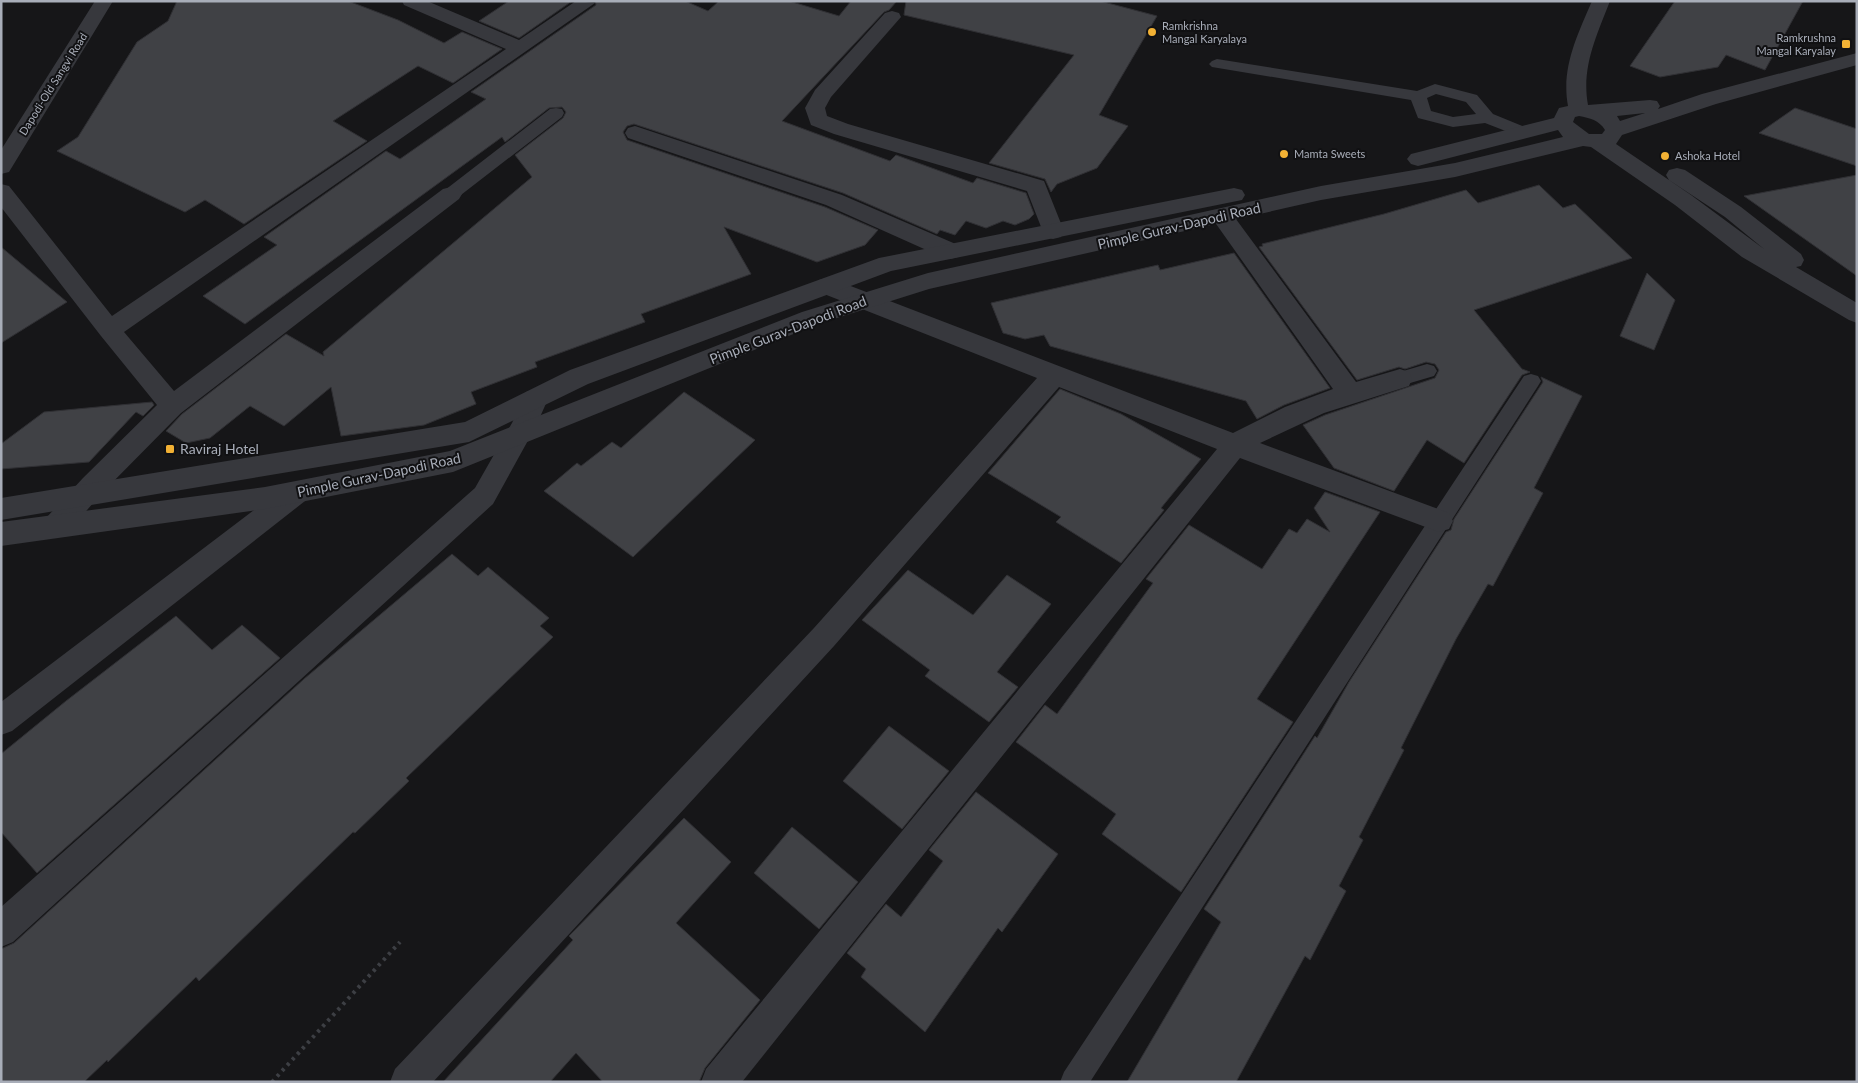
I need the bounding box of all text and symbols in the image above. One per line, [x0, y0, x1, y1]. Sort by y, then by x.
place label: Ramkrishna Mangal Karyalaya [1162, 19, 1247, 45]
marker: Ramkrishna Mangal Karyalaya [1146, 26, 1158, 38]
street label: Dapodi-Old Sangvi Road [16, 30, 89, 137]
place label: Ramkrushna Mangal Karyalay [1756, 31, 1836, 57]
marker: Ramkrushna Mangal Karyalay [1840, 38, 1852, 50]
place label: Mamta Sweets [1294, 147, 1366, 160]
marker: Mamta Sweets [1278, 148, 1290, 160]
place label: Ashoka Hotel [1675, 149, 1740, 162]
marker: Ashoka Hotel [1659, 150, 1671, 162]
street label: Pimple Gurav-Dapodi Road [1096, 198, 1262, 253]
street label: Pimple Gurav-Dapodi Road [707, 292, 869, 367]
place label: Raviraj Hotel [180, 440, 259, 457]
marker: Raviraj Hotel [164, 443, 176, 455]
street label: Pimple Gurav-Dapodi Road [296, 449, 462, 500]

